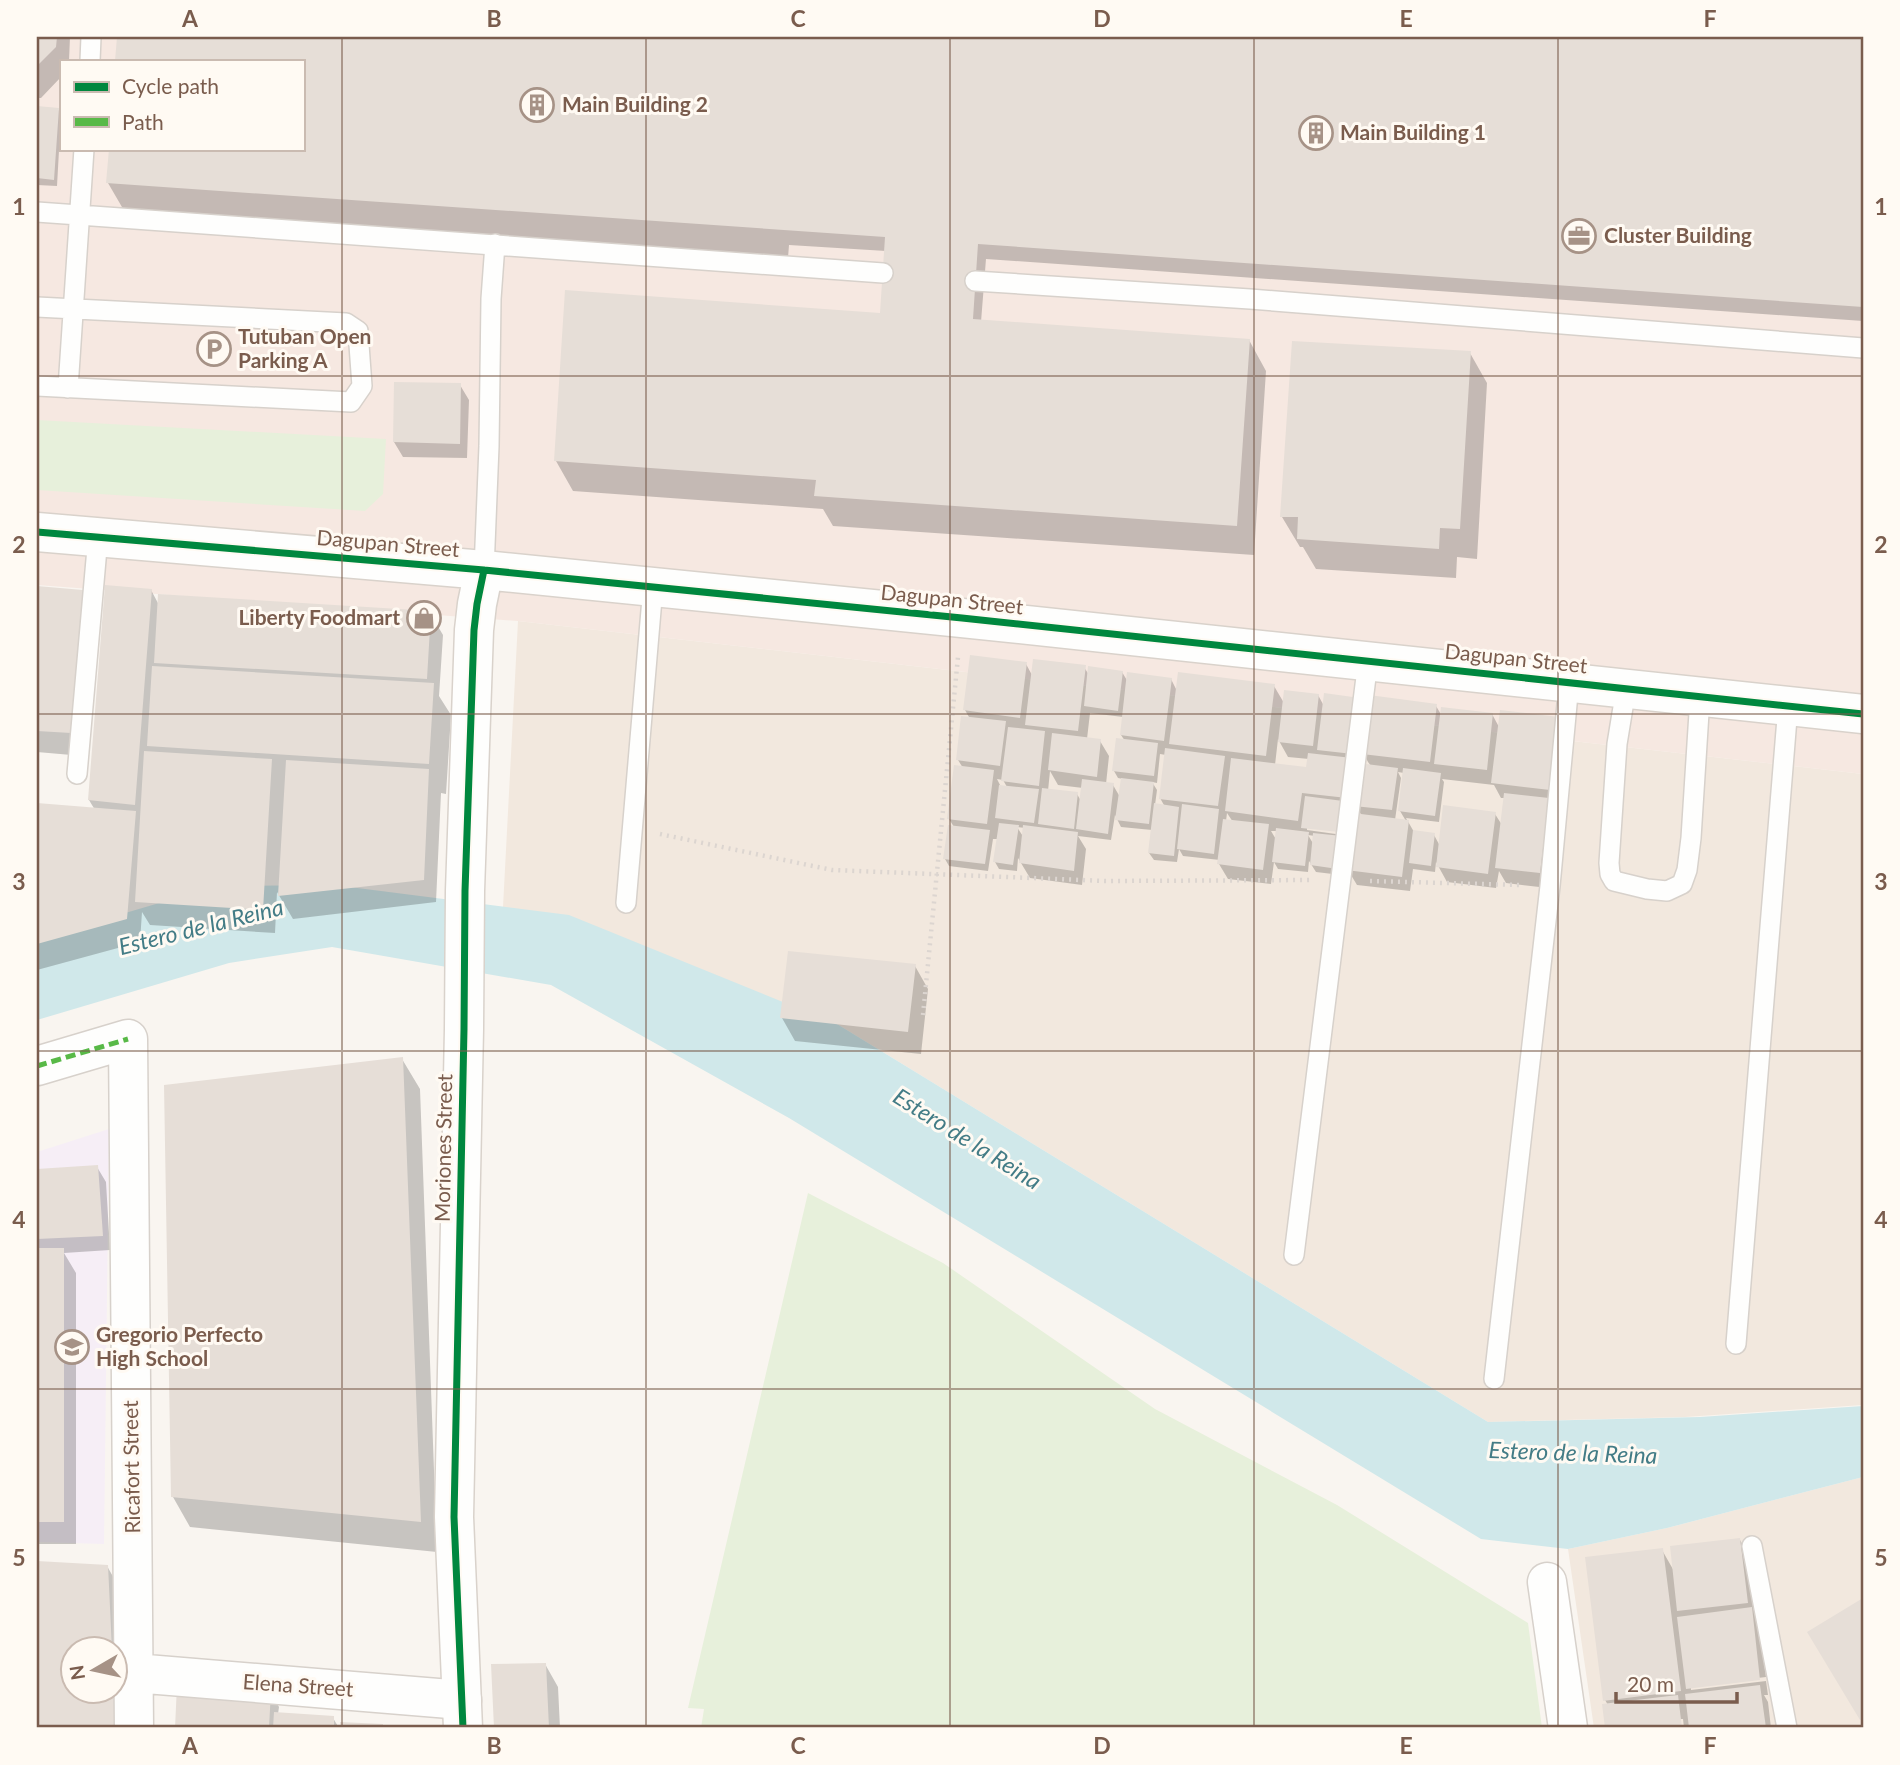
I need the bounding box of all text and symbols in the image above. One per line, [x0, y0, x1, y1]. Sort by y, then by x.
text: A [181, 4, 199, 32]
text: B [486, 4, 502, 32]
text: C [790, 4, 806, 32]
text: D [1093, 4, 1111, 32]
text: E [1399, 4, 1413, 32]
text: F [1703, 4, 1717, 32]
legend [60, 60, 304, 150]
text: Cycle path [122, 73, 219, 98]
building icon: Main Building 2 [518, 86, 556, 124]
place label: Main Building 2 [562, 91, 708, 116]
text: Path [122, 109, 164, 134]
building icon: Main Building 1 [1297, 114, 1335, 152]
place label: Main Building 1 [1340, 119, 1486, 144]
text: 1 [12, 192, 26, 220]
text: 1 [1874, 192, 1888, 220]
office icon: Cluster Building [1560, 217, 1598, 255]
place label: Cluster Building [1604, 222, 1752, 247]
place label: Tutuban Open Parking A [238, 323, 371, 372]
parking icon: Tutuban Open Parking A [195, 330, 233, 368]
street label: Dagupan Street [316, 524, 461, 561]
text: 2 [12, 530, 26, 558]
text: 2 [1874, 530, 1888, 558]
street label: Dagupan Street [880, 579, 1025, 618]
shop icon: Liberty Foodmart [405, 599, 443, 637]
place label: Liberty Foodmart [238, 604, 400, 629]
street label: Dagupan Street [1444, 638, 1589, 677]
text: 3 [12, 867, 26, 895]
text: 3 [1874, 867, 1888, 895]
water label: Estero de la Reina [115, 892, 286, 960]
street label: Moriones Street [429, 1073, 456, 1222]
water label: Estero de la Reina [889, 1082, 1047, 1195]
text: 4 [12, 1205, 26, 1233]
text: 4 [1874, 1205, 1888, 1233]
place label: Gregorio Perfecto High School [96, 1321, 263, 1370]
school or university icon: Gregorio Perfecto High School [53, 1328, 91, 1366]
street label: Ricafort Street [117, 1400, 144, 1534]
water label: Estero de la Reina [1488, 1435, 1658, 1469]
text: 5 [12, 1543, 26, 1571]
text: 5 [1874, 1543, 1888, 1571]
north arrow [60, 1636, 130, 1706]
scale bar [1616, 1660, 1737, 1704]
text: N [64, 1664, 89, 1682]
street label: Elena Street [242, 1668, 355, 1701]
text: 20 m [1627, 1671, 1674, 1696]
text: A [181, 1731, 199, 1759]
text: B [486, 1731, 502, 1759]
text: C [790, 1731, 806, 1759]
text: D [1093, 1731, 1111, 1759]
text: E [1399, 1731, 1413, 1759]
text: F [1703, 1731, 1717, 1759]

